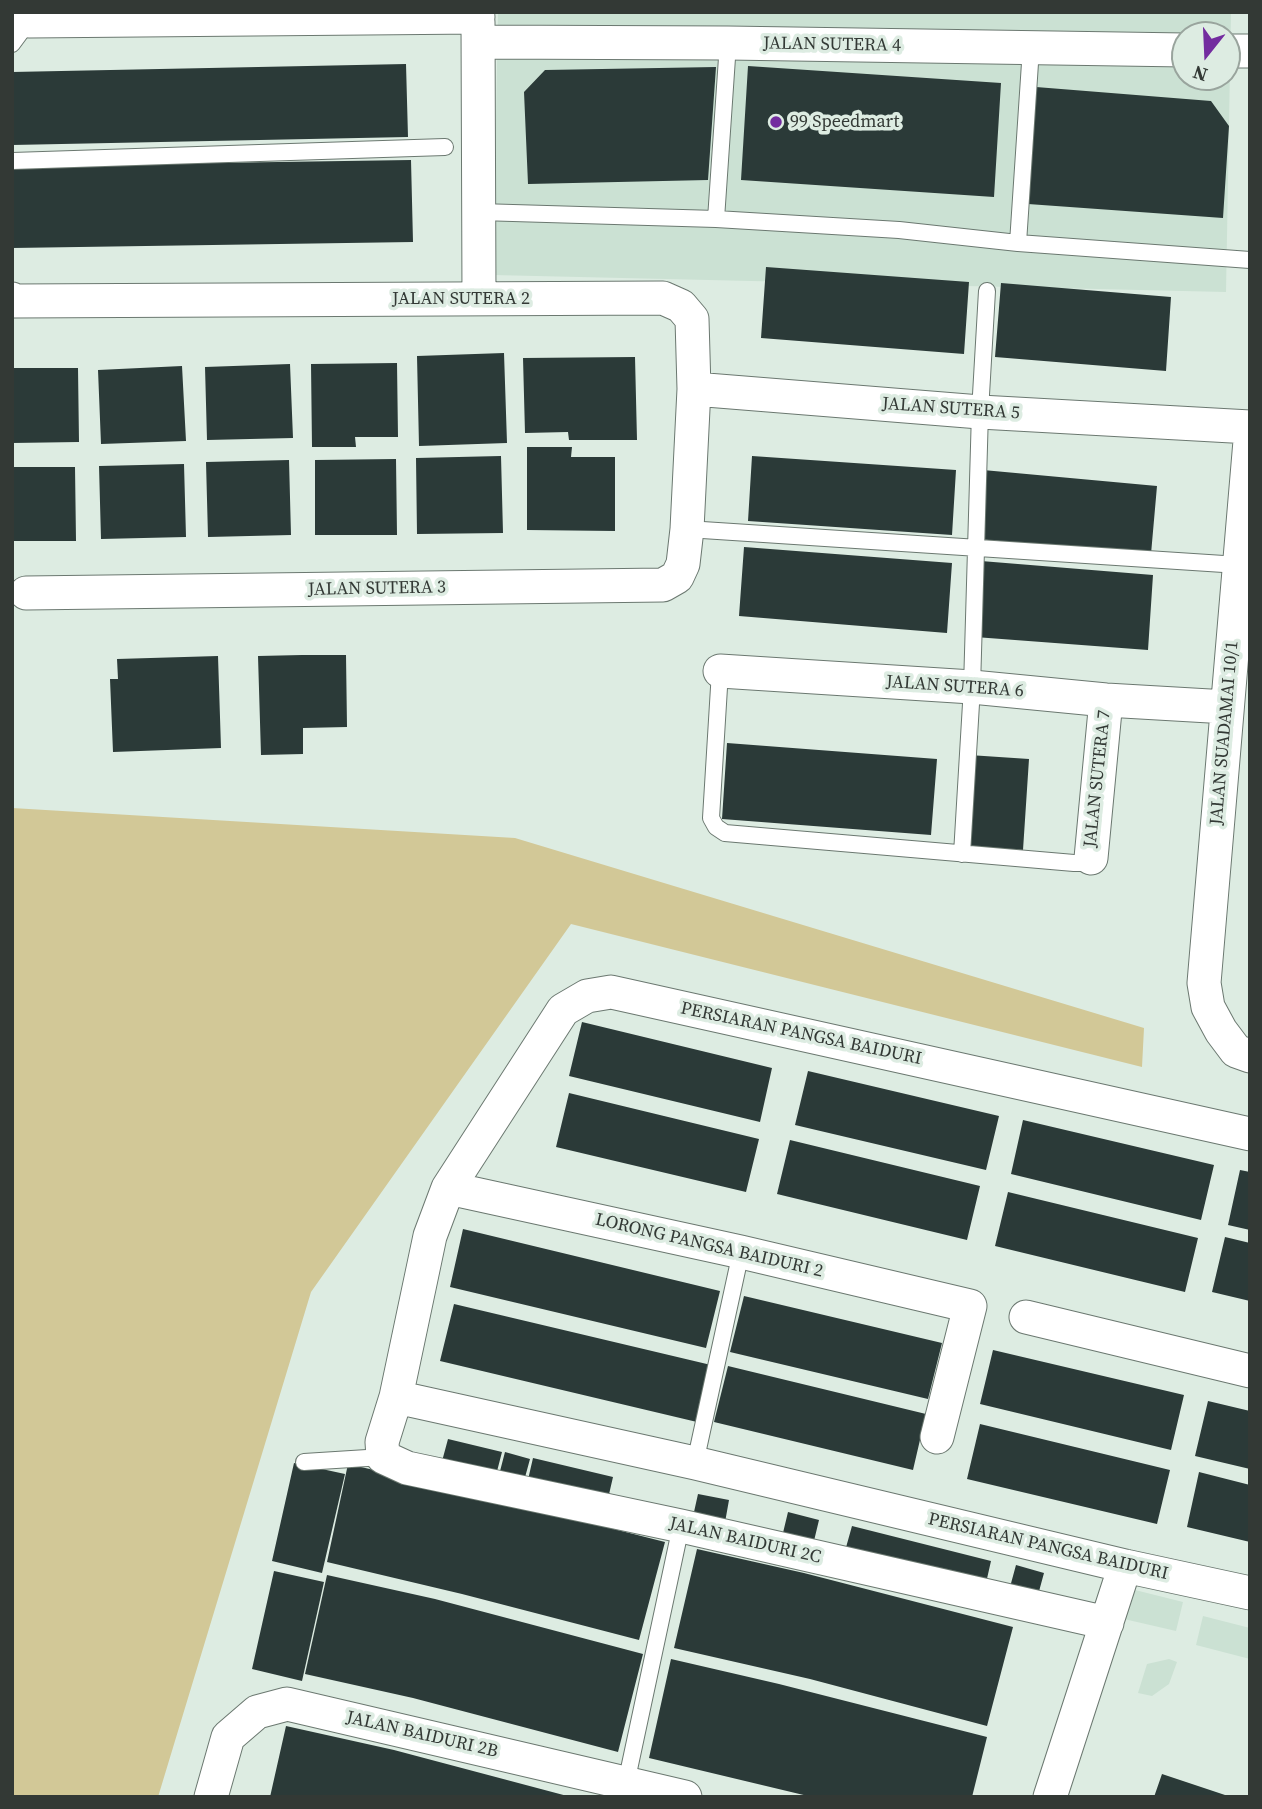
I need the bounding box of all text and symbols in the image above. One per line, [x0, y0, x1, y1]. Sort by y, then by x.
north arrow [1171, 21, 1241, 91]
street label: JALAN SUTERA 4 [763, 33, 901, 57]
text: N [1190, 60, 1211, 89]
place label: 99 Speedmart [790, 111, 899, 133]
marker: 99 Speedmart [768, 114, 784, 130]
street label: JALAN SUTERA 2 [392, 288, 530, 310]
street label: JALAN SUTERA 5 [881, 393, 1021, 425]
street label: JALAN SUTERA 3 [308, 577, 446, 601]
street label: JALAN SUADAMAI 10/1 [1206, 640, 1244, 826]
street label: JALAN SUTERA 6 [885, 671, 1025, 703]
street label: JALAN SUTERA 7 [1080, 709, 1116, 849]
street label: PERSIARAN PANGSA BAIDURI [679, 998, 923, 1070]
street label: LORONG PANGSA BAIDURI 2 [593, 1209, 825, 1283]
street label: PERSIARAN PANGSA BAIDURI [926, 1509, 1170, 1585]
street label: JALAN BAIDURI 2C [667, 1513, 823, 1569]
street label: JALAN BAIDURI 2B [344, 1707, 500, 1763]

